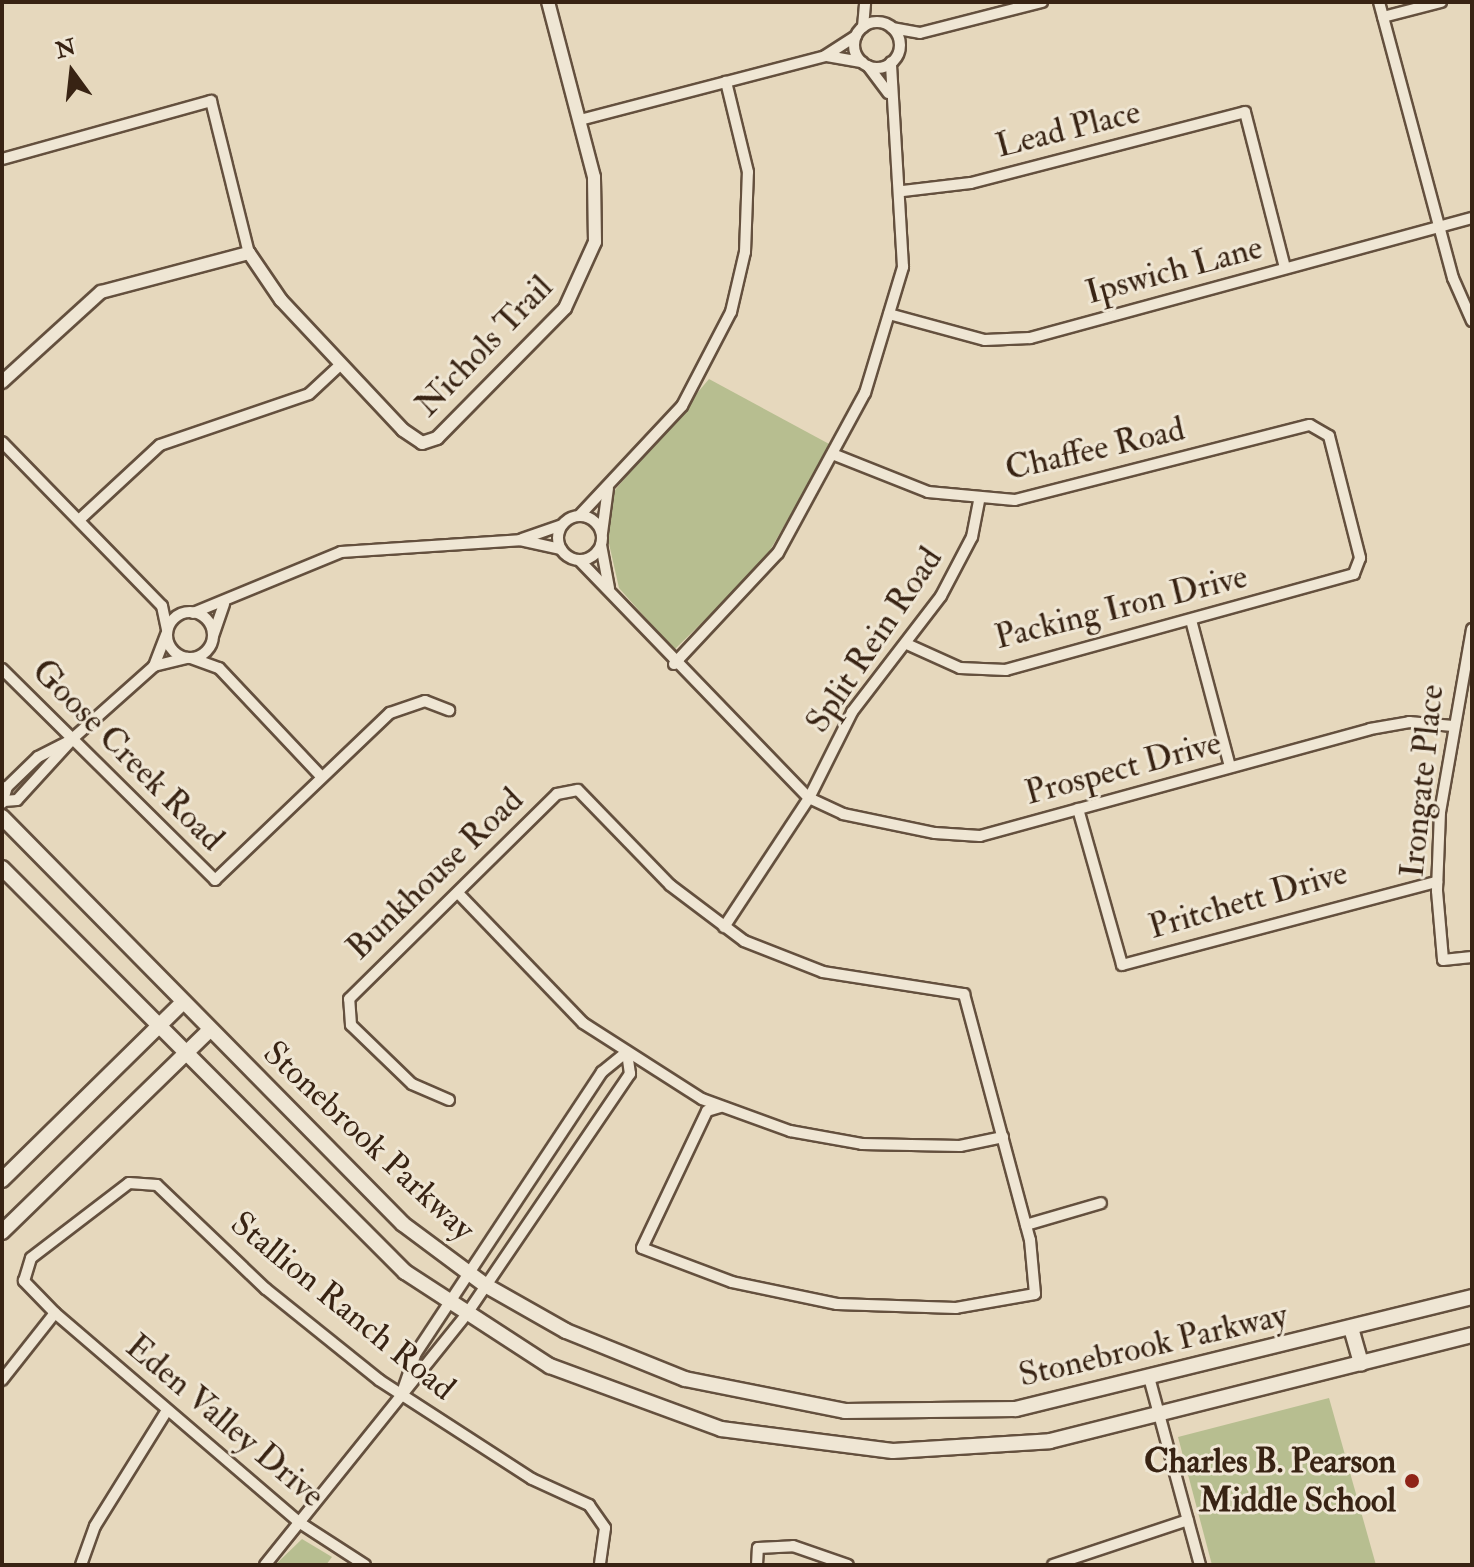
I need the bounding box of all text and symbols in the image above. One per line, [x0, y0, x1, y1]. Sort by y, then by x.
north arrow [32, 32, 112, 112]
text: N [53, 33, 79, 65]
street label: Lead Place [992, 91, 1144, 167]
street label: Ipswich Lane [1081, 227, 1267, 313]
street label: Nichols Trail [407, 267, 561, 425]
street label: Chaffee Road [1001, 409, 1189, 489]
street label: Split Rein Road [797, 540, 951, 740]
street label: Packing Iron Drive [991, 556, 1251, 658]
street label: Goose Creek Road [24, 651, 232, 859]
street label: Irongate Place [1392, 683, 1452, 879]
street label: Prospect Drive [1021, 722, 1225, 814]
street label: Bunkhouse Road [338, 780, 532, 968]
street label: Pritchett Drive [1144, 852, 1352, 948]
street label: Stonebrook Parkway [255, 1033, 483, 1249]
street label: Stallion Ranch Road [223, 1203, 463, 1409]
street label: Stonebrook Parkway [1015, 1294, 1291, 1396]
street label: Eden Valley Drive [117, 1326, 333, 1516]
place label: Charles B. Pearson Middle School [1144, 1441, 1396, 1520]
marker: Charles B. Pearson Middle School [1403, 1472, 1421, 1490]

